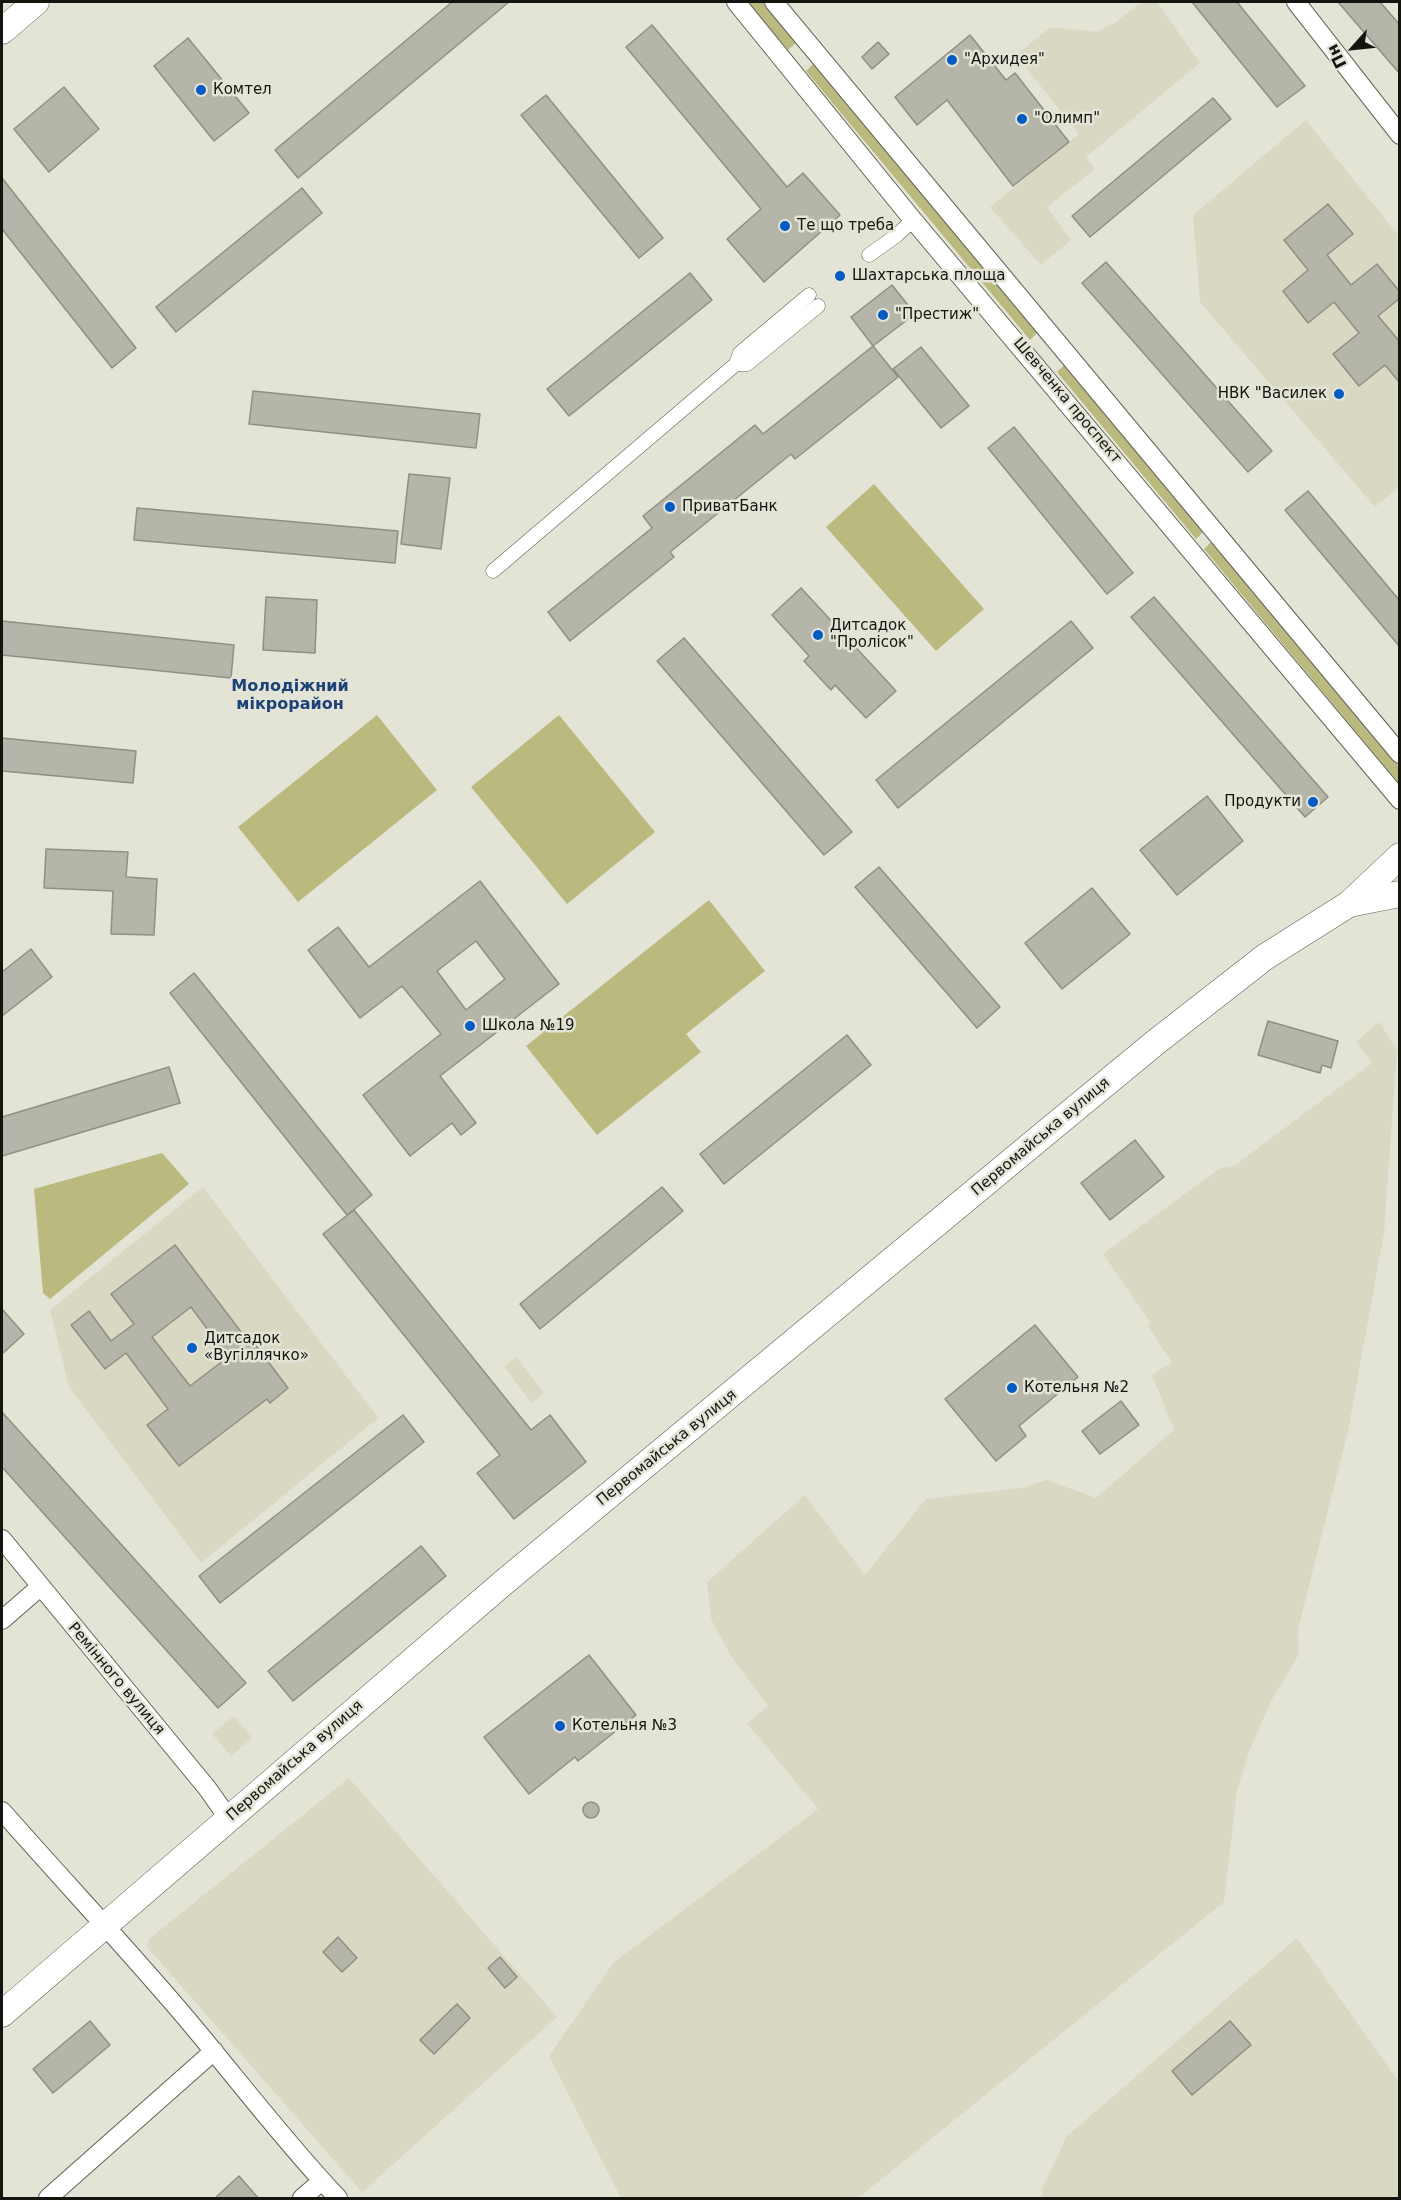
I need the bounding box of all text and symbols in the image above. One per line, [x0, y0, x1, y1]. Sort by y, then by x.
north arrow [1323, 18, 1383, 78]
text: Пн [1323, 41, 1351, 72]
place label: "Архидея" [964, 51, 1045, 69]
marker: "Архидея" [945, 53, 959, 67]
place label: Комтел [213, 81, 272, 99]
marker: Комтел [194, 83, 208, 97]
place label: "Олимп" [1034, 110, 1100, 128]
marker: "Олимп" [1015, 112, 1029, 126]
place label: Те що треба [797, 217, 894, 235]
marker: Те що треба [778, 219, 792, 233]
place label: Шахтарська площа [852, 267, 1006, 285]
marker: Шахтарська площа [833, 269, 847, 283]
place label: "Престиж" [895, 306, 979, 324]
marker: "Престиж" [876, 308, 890, 322]
street label: Шевченка проспект [1009, 334, 1125, 468]
place label: НВК "Василек [1218, 385, 1327, 403]
marker: НВК "Василек [1332, 387, 1346, 401]
place label: ПриватБанк [682, 498, 778, 516]
marker: ПриватБанк [663, 500, 677, 514]
place label: Дитсадок "Пролісок" [830, 617, 914, 652]
marker: Дитсадок "Пролісок" [811, 628, 825, 642]
district label: Молодіжний мікрорайон [231, 677, 349, 715]
place label: Продукти [1224, 793, 1301, 811]
marker: Продукти [1306, 795, 1320, 809]
place label: Школа №19 [482, 1017, 575, 1035]
marker: Школа №19 [463, 1019, 477, 1033]
street label: Первомайська вулиця [968, 1074, 1114, 1200]
place label: Дитсадок «Вугіллячко» [204, 1330, 309, 1365]
marker: Дитсадок «Вугіллячко» [185, 1341, 199, 1355]
place label: Котельня №2 [1024, 1379, 1129, 1397]
marker: Котельня №2 [1005, 1381, 1019, 1395]
street label: Первомайська вулиця [593, 1386, 741, 1510]
street label: Ремінного вулиця [64, 1619, 168, 1739]
street label: Первомайська вулиця [223, 1697, 367, 1825]
place label: Котельня №3 [572, 1717, 677, 1735]
marker: Котельня №3 [553, 1719, 567, 1733]

